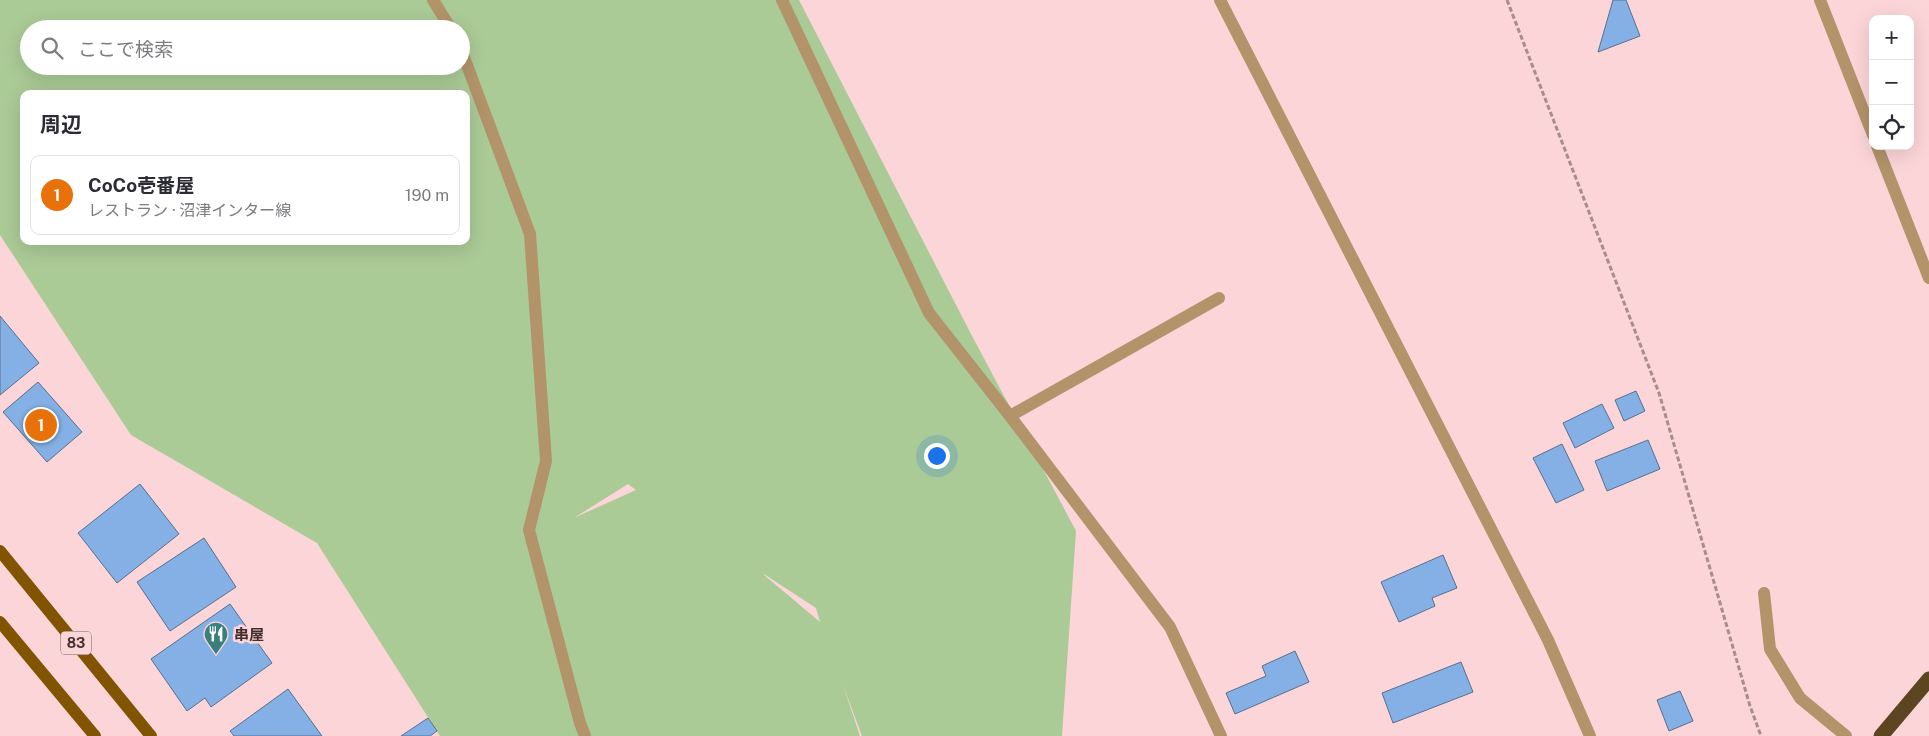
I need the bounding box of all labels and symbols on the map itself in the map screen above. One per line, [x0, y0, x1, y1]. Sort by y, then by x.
pin: 1 [25, 406, 57, 444]
your location [924, 443, 950, 469]
restaurant icon: 串屋 [203, 621, 229, 655]
place label: 串屋 [234, 626, 264, 643]
road number: 83 [61, 632, 91, 654]

